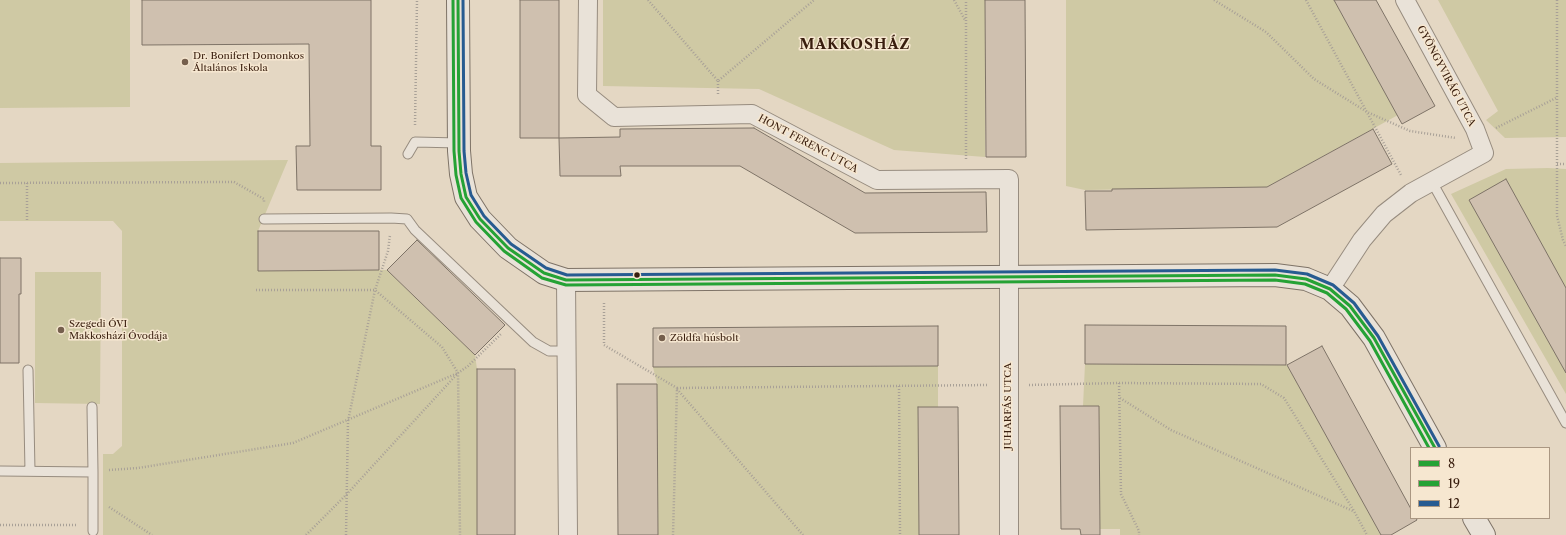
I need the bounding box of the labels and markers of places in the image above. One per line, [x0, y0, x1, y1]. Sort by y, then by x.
place label: Dr. Bonifert Domonkos Általános Iskola [193, 50, 304, 74]
marker: Dr. Bonifert Domonkos Általános Iskola [180, 57, 190, 67]
unlabelled marker [632, 270, 642, 280]
place label: Szegedi ÓVI Makkosházi Óvodája [69, 318, 167, 342]
marker: Szegedi ÓVI Makkosházi Óvodája [56, 325, 66, 335]
place label: Zöldfa húsbolt [670, 332, 739, 344]
marker: Zöldfa húsbolt [657, 333, 667, 343]

